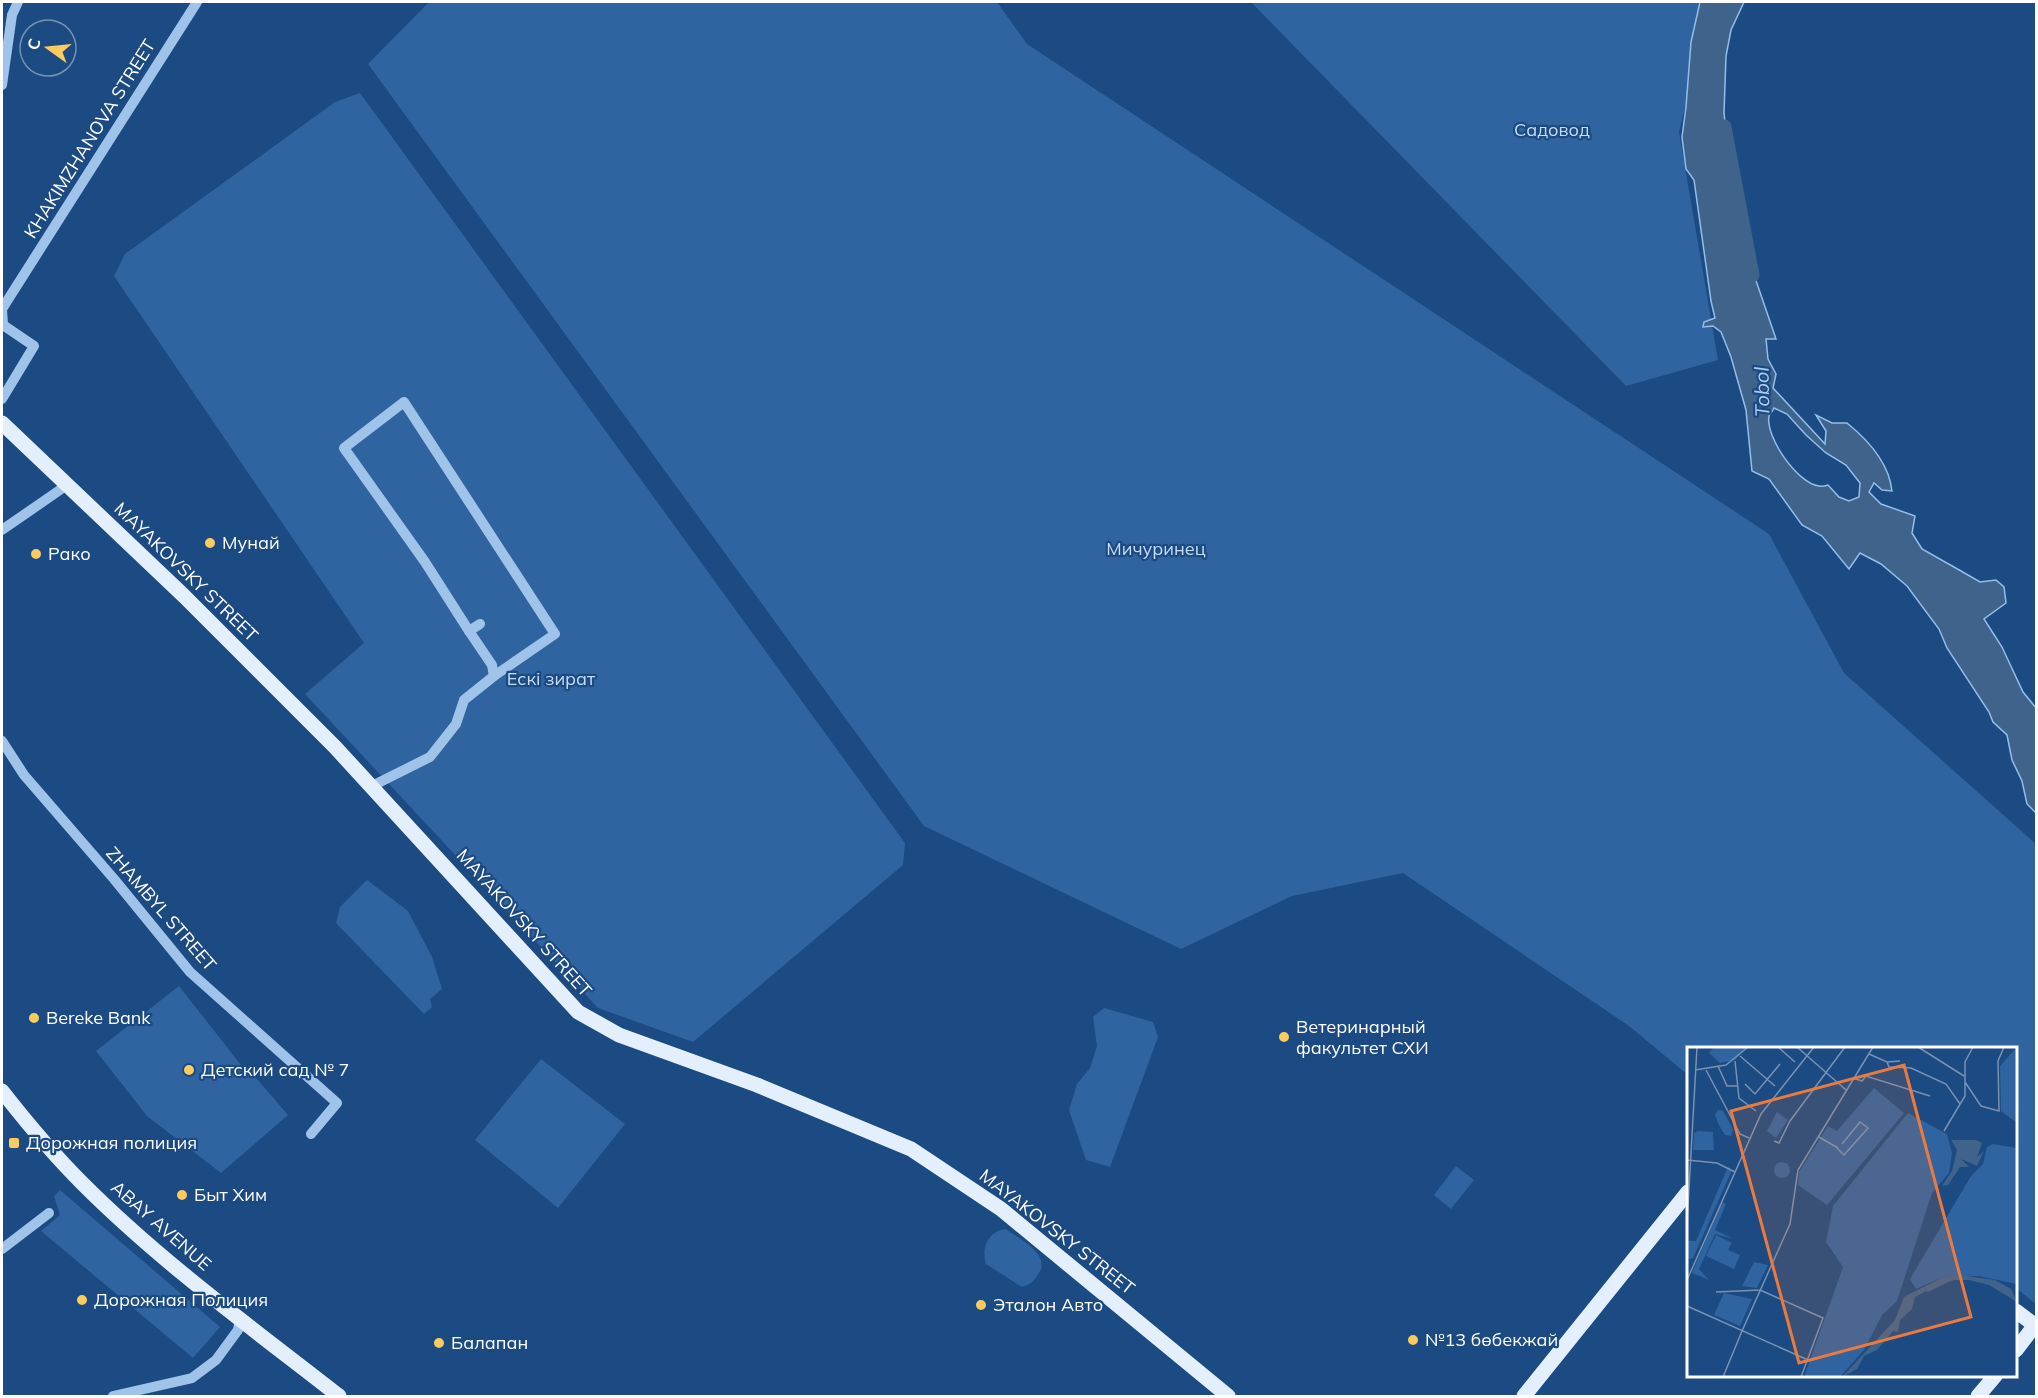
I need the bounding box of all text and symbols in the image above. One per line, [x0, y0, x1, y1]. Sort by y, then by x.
north arrow [18, 18, 78, 78]
street label: KHAKIMZHANOVA STREET [19, 35, 160, 242]
text: С [22, 36, 45, 52]
park label: Садовод [1514, 118, 1590, 141]
water label: Tobol [1749, 366, 1774, 417]
street label: MAYAKOVSKY STREET [110, 497, 263, 646]
place label: Мунай [222, 531, 280, 554]
marker: Мунай [203, 536, 217, 550]
park label: Мичуринец [1106, 537, 1206, 560]
place label: Рако [48, 542, 91, 565]
marker: Рако [29, 547, 43, 561]
park label: Ескі зират [507, 667, 596, 690]
street label: ZHAMBYL STREET [101, 842, 222, 976]
street label: MAYAKOVSKY STREET [452, 844, 597, 1001]
place label: Bereke Bank [46, 1006, 151, 1029]
marker: Bereke Bank [27, 1011, 41, 1025]
place label: Ветеринарный факультет СХИ [1296, 1015, 1429, 1059]
marker: Ветеринарный факультет СХИ [1277, 1030, 1291, 1044]
inset map [1687, 1047, 2017, 1377]
place label: Детский сад № 7 [201, 1058, 349, 1081]
marker: Детский сад № 7 [182, 1063, 196, 1077]
place label: Дорожная полиция [26, 1131, 197, 1154]
marker: Дорожная полиция [7, 1136, 21, 1150]
street label: MAYAKOVSKY STREET [975, 1164, 1140, 1300]
street label: ABAY AVENUE [106, 1176, 216, 1276]
place label: Быт Хим [194, 1183, 267, 1206]
marker: Быт Хим [175, 1188, 189, 1202]
place label: Дорожная Полиция [94, 1288, 268, 1311]
marker: Дорожная Полиция [75, 1293, 89, 1307]
place label: Эталон Авто [993, 1293, 1103, 1316]
marker: Эталон Авто [974, 1298, 988, 1312]
place label: №13 бөбекжай [1425, 1328, 1558, 1351]
place label: Балапан [451, 1331, 528, 1354]
marker: №13 бөбекжай [1406, 1333, 1420, 1347]
marker: Балапан [432, 1336, 446, 1350]

